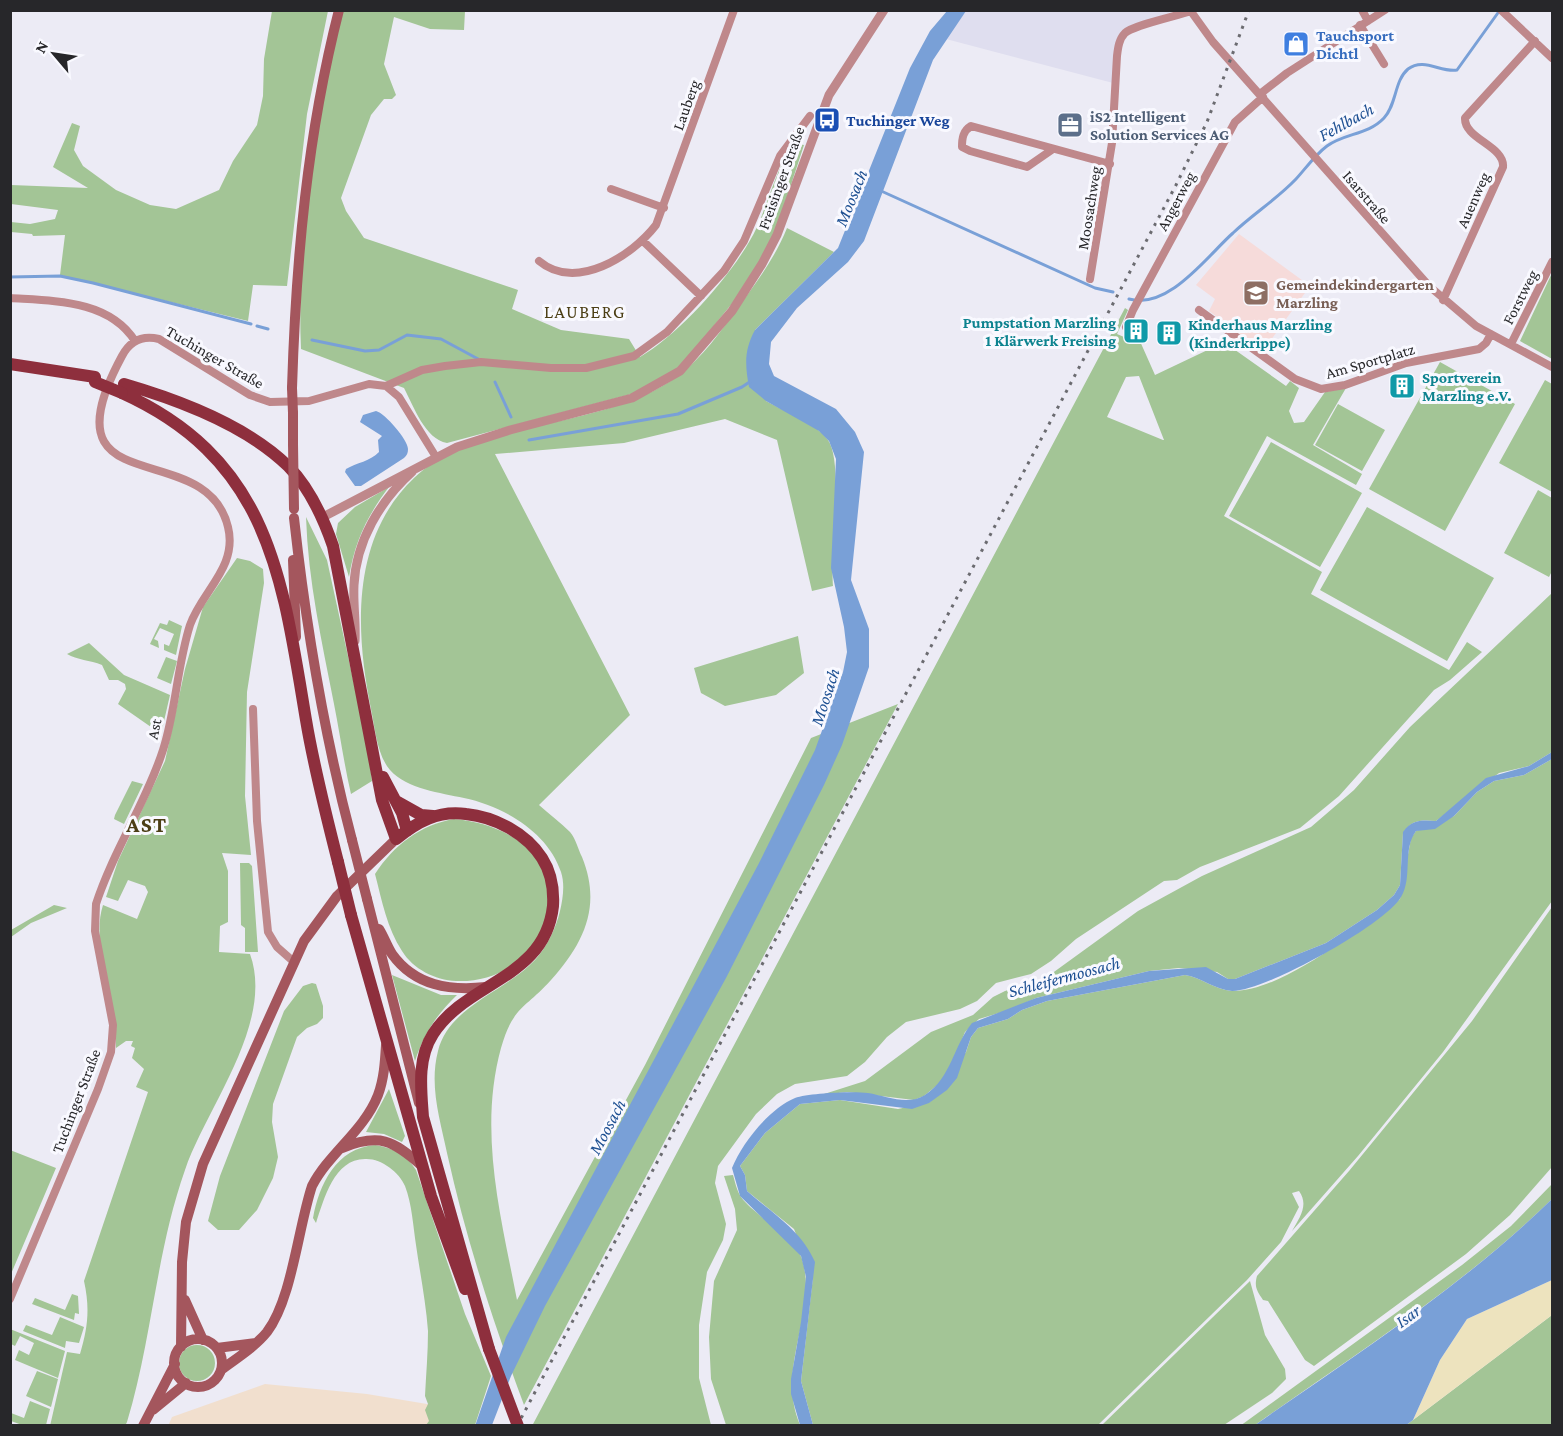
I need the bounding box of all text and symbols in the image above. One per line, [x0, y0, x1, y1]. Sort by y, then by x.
north arrow [24, 24, 84, 84]
place label: Tauchsport Dichtl [1316, 27, 1394, 62]
shop icon: Tauchsport Dichtl [1281, 29, 1311, 59]
text: N [31, 38, 51, 56]
street label: Lauberg [669, 77, 704, 133]
water label: Fehlbach [1315, 99, 1377, 145]
bus stop icon: Tuchinger Weg [812, 105, 842, 135]
place label: iS2 Intelligent Solution Services AG [1090, 108, 1229, 143]
office icon: iS2 Intelligent Solution Services AG [1055, 110, 1085, 140]
place label: Tuchinger Weg [846, 112, 950, 129]
street label: Freisinger Straße [754, 124, 808, 232]
street label: Moosachweg [1074, 165, 1105, 251]
water label: Moosach [830, 166, 871, 230]
street label: Isarstraße [1339, 167, 1395, 227]
street label: Angerweg [1153, 168, 1200, 234]
street label: Auenweg [1453, 169, 1494, 231]
street label: Forstweg [1499, 267, 1542, 328]
place label: Gemeindekindergarten Marzling [1276, 276, 1434, 311]
school or university icon: Gemeindekindergarten Marzling [1241, 278, 1271, 308]
district label: LAUBERG [544, 302, 626, 322]
place label: Pumpstation Marzling 1 Klärwerk Freising [963, 314, 1116, 349]
building icon: Pumpstation Marzling 1 Klärwerk Freising [1121, 316, 1151, 346]
place label: Kinderhaus Marzling (Kinderkrippe) [1188, 316, 1332, 352]
building icon: Kinderhaus Marzling (Kinderkrippe) [1154, 318, 1184, 348]
street label: Tuchinger Straße [163, 322, 267, 393]
street label: Am Sportplatz [1324, 340, 1417, 383]
place label: Sportverein Marzling e.V. [1422, 369, 1512, 404]
building icon: Sportverein Marzling e.V. [1387, 371, 1417, 401]
water label: Moosach [806, 665, 844, 729]
street label: Ast [144, 716, 165, 741]
district label: AST [125, 812, 168, 837]
water label: Schleifermoosach [1006, 952, 1122, 1001]
street label: Tuchinger Straße [48, 1047, 105, 1156]
water label: Moosach [584, 1096, 630, 1159]
water label: Isar [1392, 1300, 1425, 1332]

